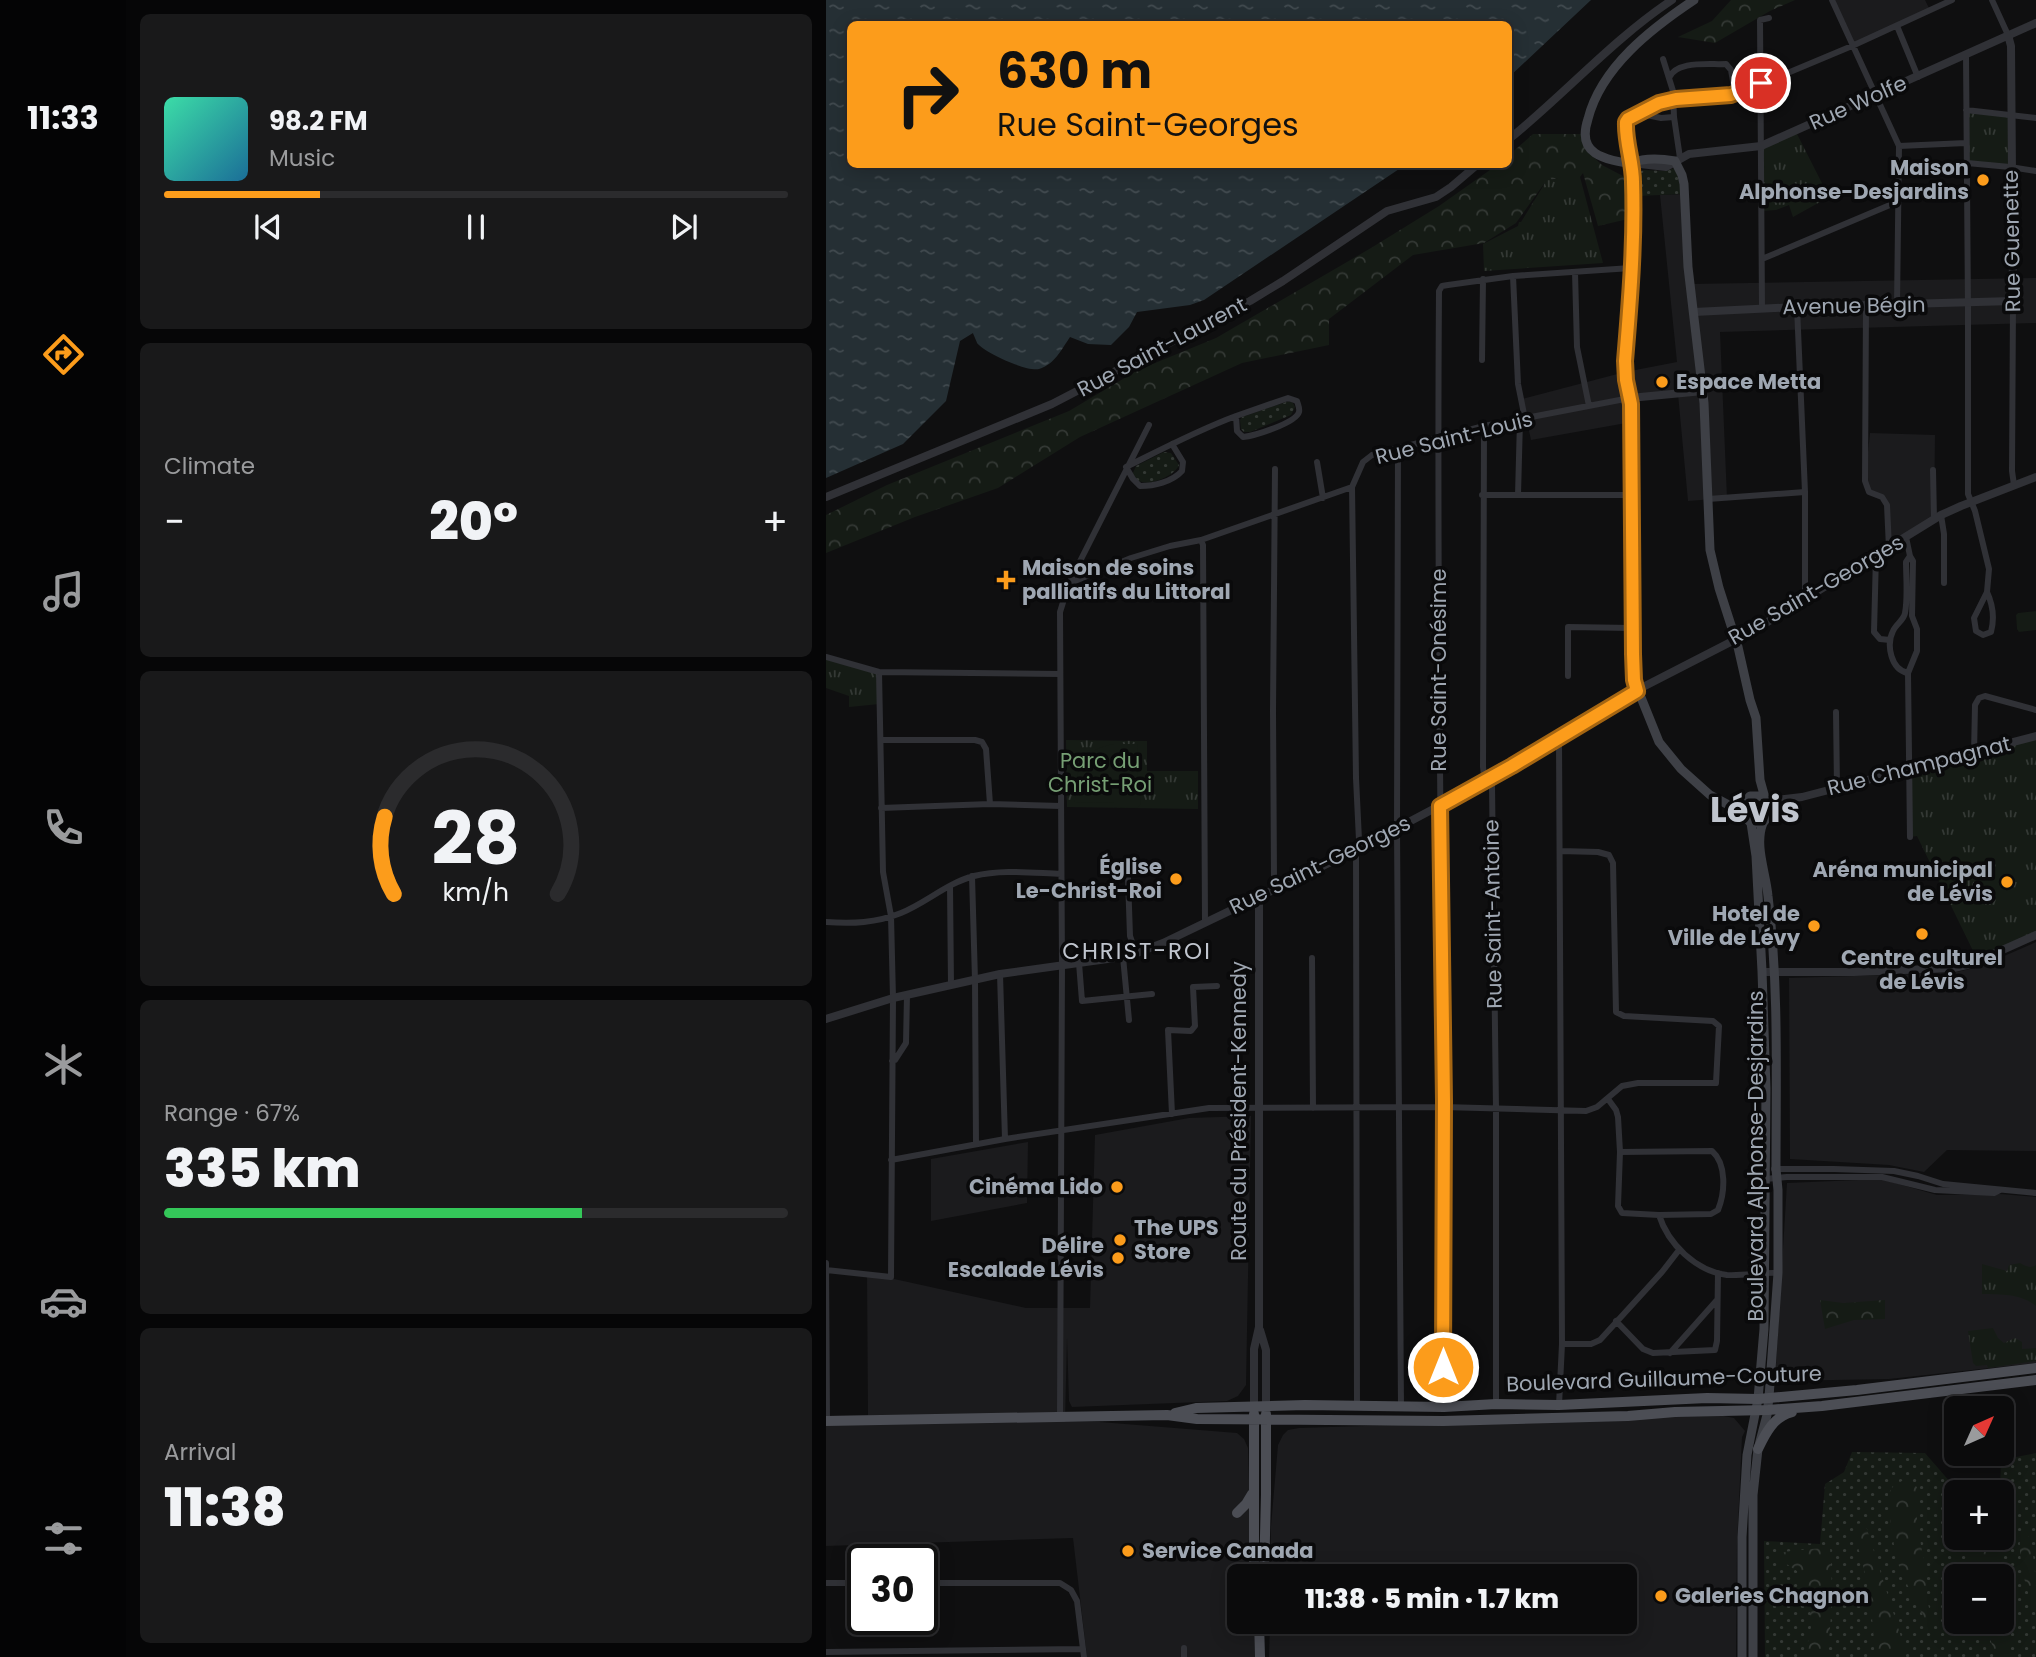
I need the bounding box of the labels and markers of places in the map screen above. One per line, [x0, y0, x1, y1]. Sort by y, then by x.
pin [1731, 53, 1791, 113]
place label: Maison Alphonse-Desjardins [1739, 153, 1969, 206]
marker: Maison Alphonse-Desjardins [1975, 172, 1991, 188]
place label: Espace Metta [1676, 367, 1821, 396]
marker: Espace Metta [1654, 374, 1670, 390]
place label: Maison de soins palliatifs du Littoral [1022, 553, 1231, 606]
marker: Maison de soins palliatifs du Littoral [996, 570, 1016, 590]
place label: Église Le-Christ-Roi [1016, 852, 1162, 905]
place label: Aréna municipal de Lévis [1812, 855, 1993, 908]
marker: Église Le-Christ-Roi [1168, 871, 1184, 887]
marker: Aréna municipal de Lévis [1999, 874, 2015, 890]
place label: Hotel de Ville de Lévy [1668, 899, 1801, 952]
marker: Hotel de Ville de Lévy [1806, 918, 1822, 934]
marker: Centre culturel de Lévis [1914, 926, 1930, 942]
place label: Centre culturel de Lévis [1841, 943, 2003, 996]
place label: Cinéma Lido [969, 1172, 1103, 1201]
marker: Cinéma Lido [1109, 1179, 1125, 1195]
place label: The UPS Store [1134, 1213, 1219, 1266]
place label: Délire Escalade Lévis [948, 1231, 1104, 1284]
marker: The UPS Store [1112, 1232, 1128, 1248]
marker: Délire Escalade Lévis [1110, 1250, 1126, 1266]
place label: Service Canada [1142, 1536, 1313, 1565]
marker: Service Canada [1120, 1543, 1136, 1559]
place label: Galeries Chagnon [1675, 1581, 1869, 1610]
marker: Galeries Chagnon [1653, 1588, 1669, 1604]

